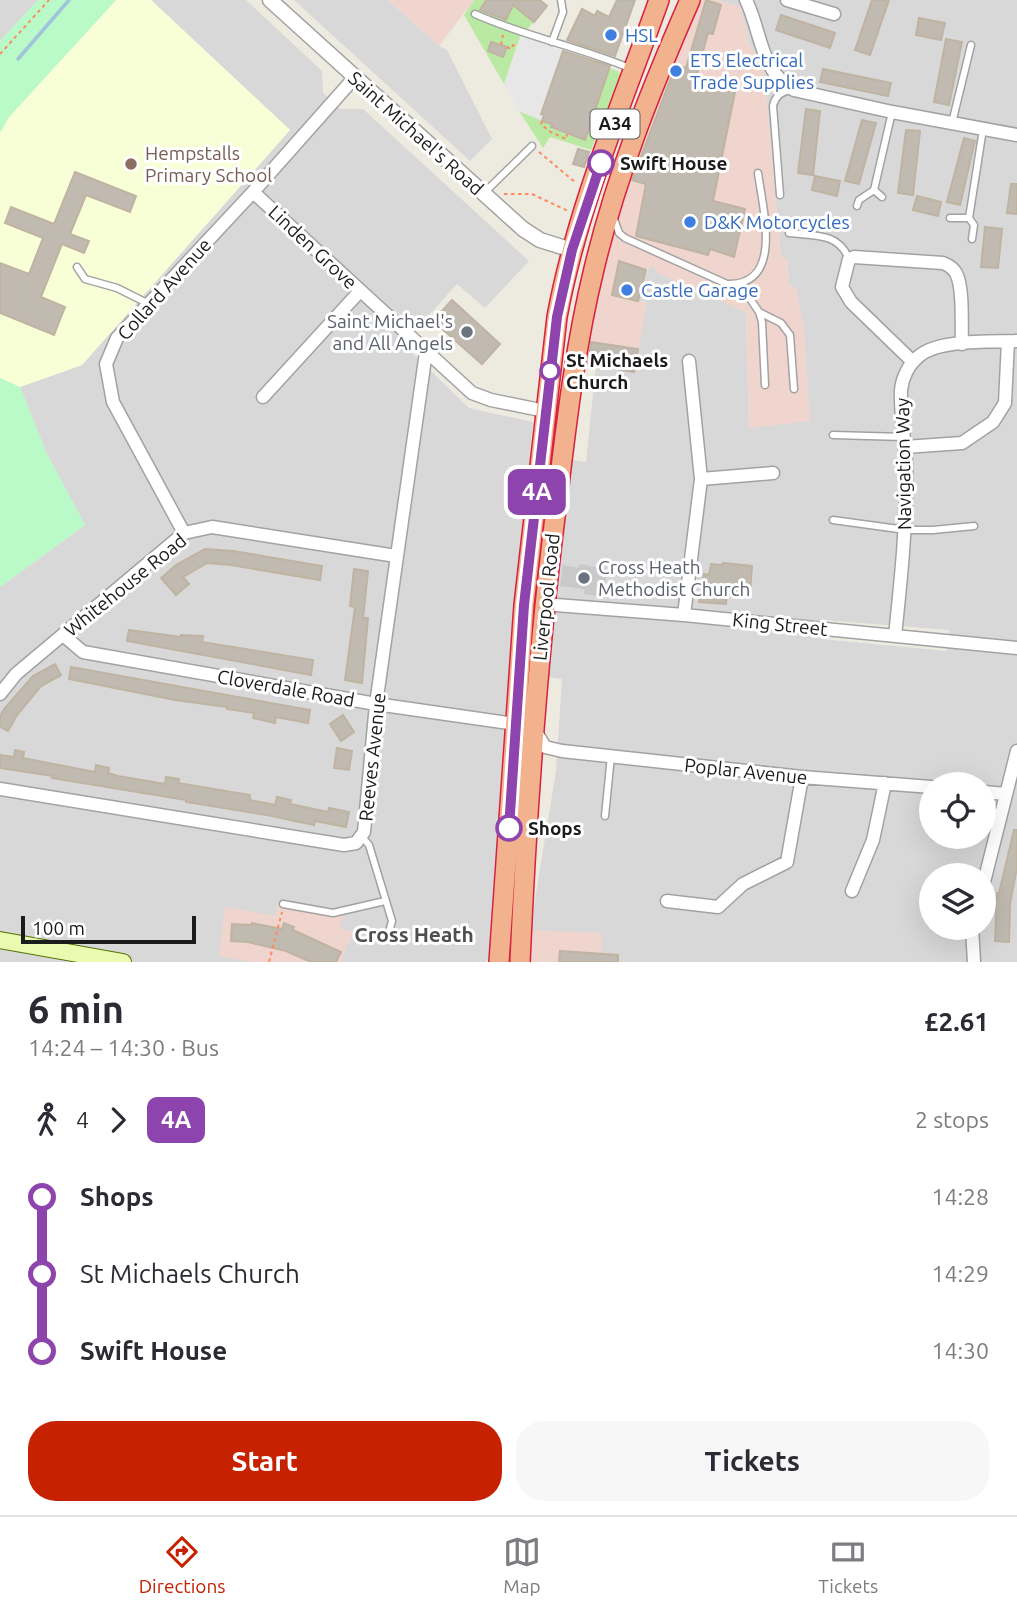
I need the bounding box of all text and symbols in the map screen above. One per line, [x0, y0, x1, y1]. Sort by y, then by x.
place label: HSL [625, 24, 658, 46]
marker: HSL [603, 27, 619, 43]
place label: ETS Electrical Trade Supplies [690, 49, 814, 93]
marker: ETS Electrical Trade Supplies [668, 63, 684, 79]
street label: Saint Michael's Road [344, 67, 488, 199]
road number: A34 [590, 110, 640, 139]
place label: Hempstalls Primary School [145, 142, 272, 186]
marker: Swift House [588, 150, 614, 176]
place label: Swift House [620, 152, 728, 174]
marker: Hempstalls Primary School [123, 156, 139, 172]
street label: Linden Grove [264, 201, 362, 293]
place label: D&K Motorcycles [704, 211, 850, 233]
marker: D&K Motorcycles [682, 214, 698, 230]
street label: Collard Avenue [113, 234, 215, 344]
place label: Castle Garage [641, 279, 759, 301]
marker: Castle Garage [619, 282, 635, 298]
place label: Saint Michael's and All Angels [327, 310, 453, 354]
marker: Saint Michael's and All Angels [459, 324, 475, 340]
place label: St Michaels Church [566, 349, 668, 393]
marker: St Michaels Church [540, 361, 560, 381]
street label: Navigation Way [891, 398, 915, 530]
line badge: 4A [505, 469, 568, 515]
text: 4A [522, 478, 552, 505]
street label: Whitehouse Road [60, 529, 190, 641]
street label: Liverpool Road [528, 532, 564, 662]
place label: Cross Heath Methodist Church [598, 556, 750, 600]
marker: Cross Heath Methodist Church [576, 570, 592, 586]
street label: King Street [731, 608, 829, 640]
street label: Cloverdale Road [216, 665, 356, 711]
street label: Reeves Avenue [354, 692, 390, 822]
street label: Poplar Avenue [683, 754, 809, 788]
map controls [919, 772, 996, 940]
button: locate [919, 772, 996, 849]
marker: Shops [496, 815, 522, 841]
place label: Shops [528, 817, 582, 839]
button: layers [919, 863, 996, 940]
scale bar [21, 913, 196, 945]
text: 100 m [32, 917, 85, 939]
district label: Cross Heath [354, 922, 474, 946]
text: 6 min [28, 988, 124, 1030]
text: £2.61 [924, 1007, 989, 1036]
text: 14:24 – 14:30 · Bus [28, 1035, 219, 1060]
icon: walk [28, 1101, 66, 1139]
icon: forward [99, 1101, 137, 1139]
text: 4A [161, 1106, 191, 1133]
text: 4 [76, 1107, 89, 1132]
text: 2 stops [915, 1107, 989, 1132]
text: Shops [80, 1182, 153, 1211]
text: 14:28 [931, 1184, 989, 1209]
text: St Michaels Church [80, 1259, 300, 1288]
text: 14:29 [931, 1261, 989, 1286]
text: Swift House [80, 1336, 227, 1365]
text: 14:30 [931, 1338, 989, 1363]
button: Start [28, 1421, 502, 1501]
button: Tickets [516, 1421, 989, 1501]
tab: Directions [139, 1533, 226, 1597]
tab: Map [503, 1533, 541, 1597]
tab: Tickets [818, 1533, 878, 1597]

